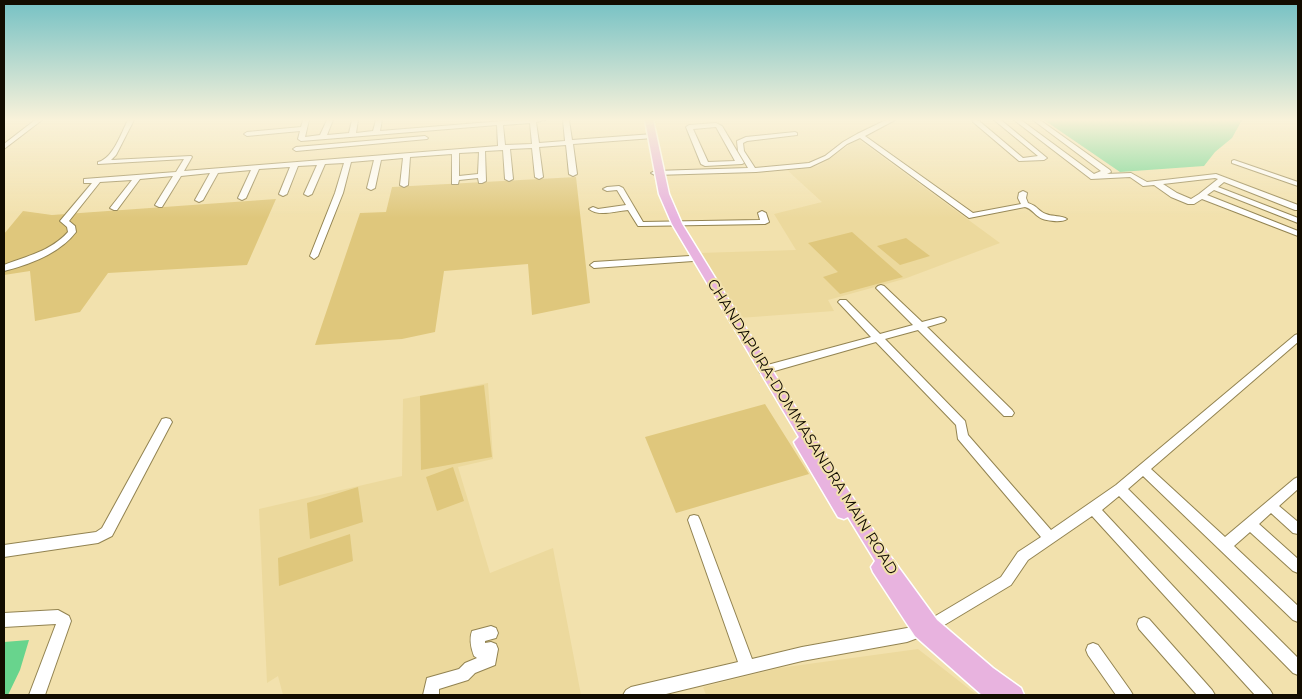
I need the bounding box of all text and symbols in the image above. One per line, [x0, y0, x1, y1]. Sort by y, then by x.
street label: CHANDAPURA-DOMMASANDRA MAIN ROAD [703, 276, 901, 578]

